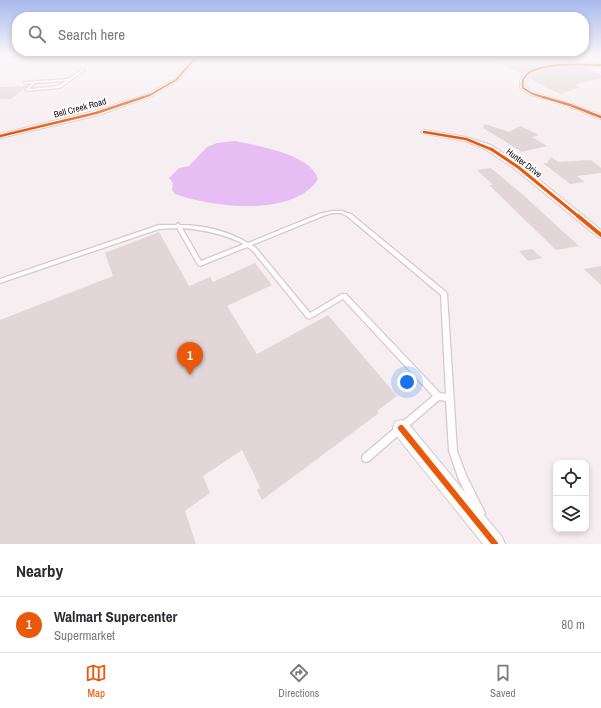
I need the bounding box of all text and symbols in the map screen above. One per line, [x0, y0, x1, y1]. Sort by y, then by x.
search box [12, 12, 589, 56]
icon: search [26, 23, 48, 45]
text: Search here [58, 24, 125, 45]
street label: Bell Creek Road [52, 95, 108, 121]
street label: Hunter Drive [504, 146, 544, 180]
pin: 1 [177, 342, 203, 375]
your location [397, 372, 417, 392]
map controls [553, 460, 589, 532]
button: locate [553, 460, 589, 496]
button: layers [553, 496, 589, 532]
text: Nearby [16, 559, 63, 582]
text: Walmart Supercenter [54, 606, 177, 627]
text: 1 [26, 616, 32, 633]
text: 80 m [561, 616, 585, 633]
text: Supermarket [54, 627, 115, 644]
tab: Map [85, 662, 107, 700]
tab: Directions [278, 662, 319, 700]
tab: Saved [490, 662, 516, 700]

